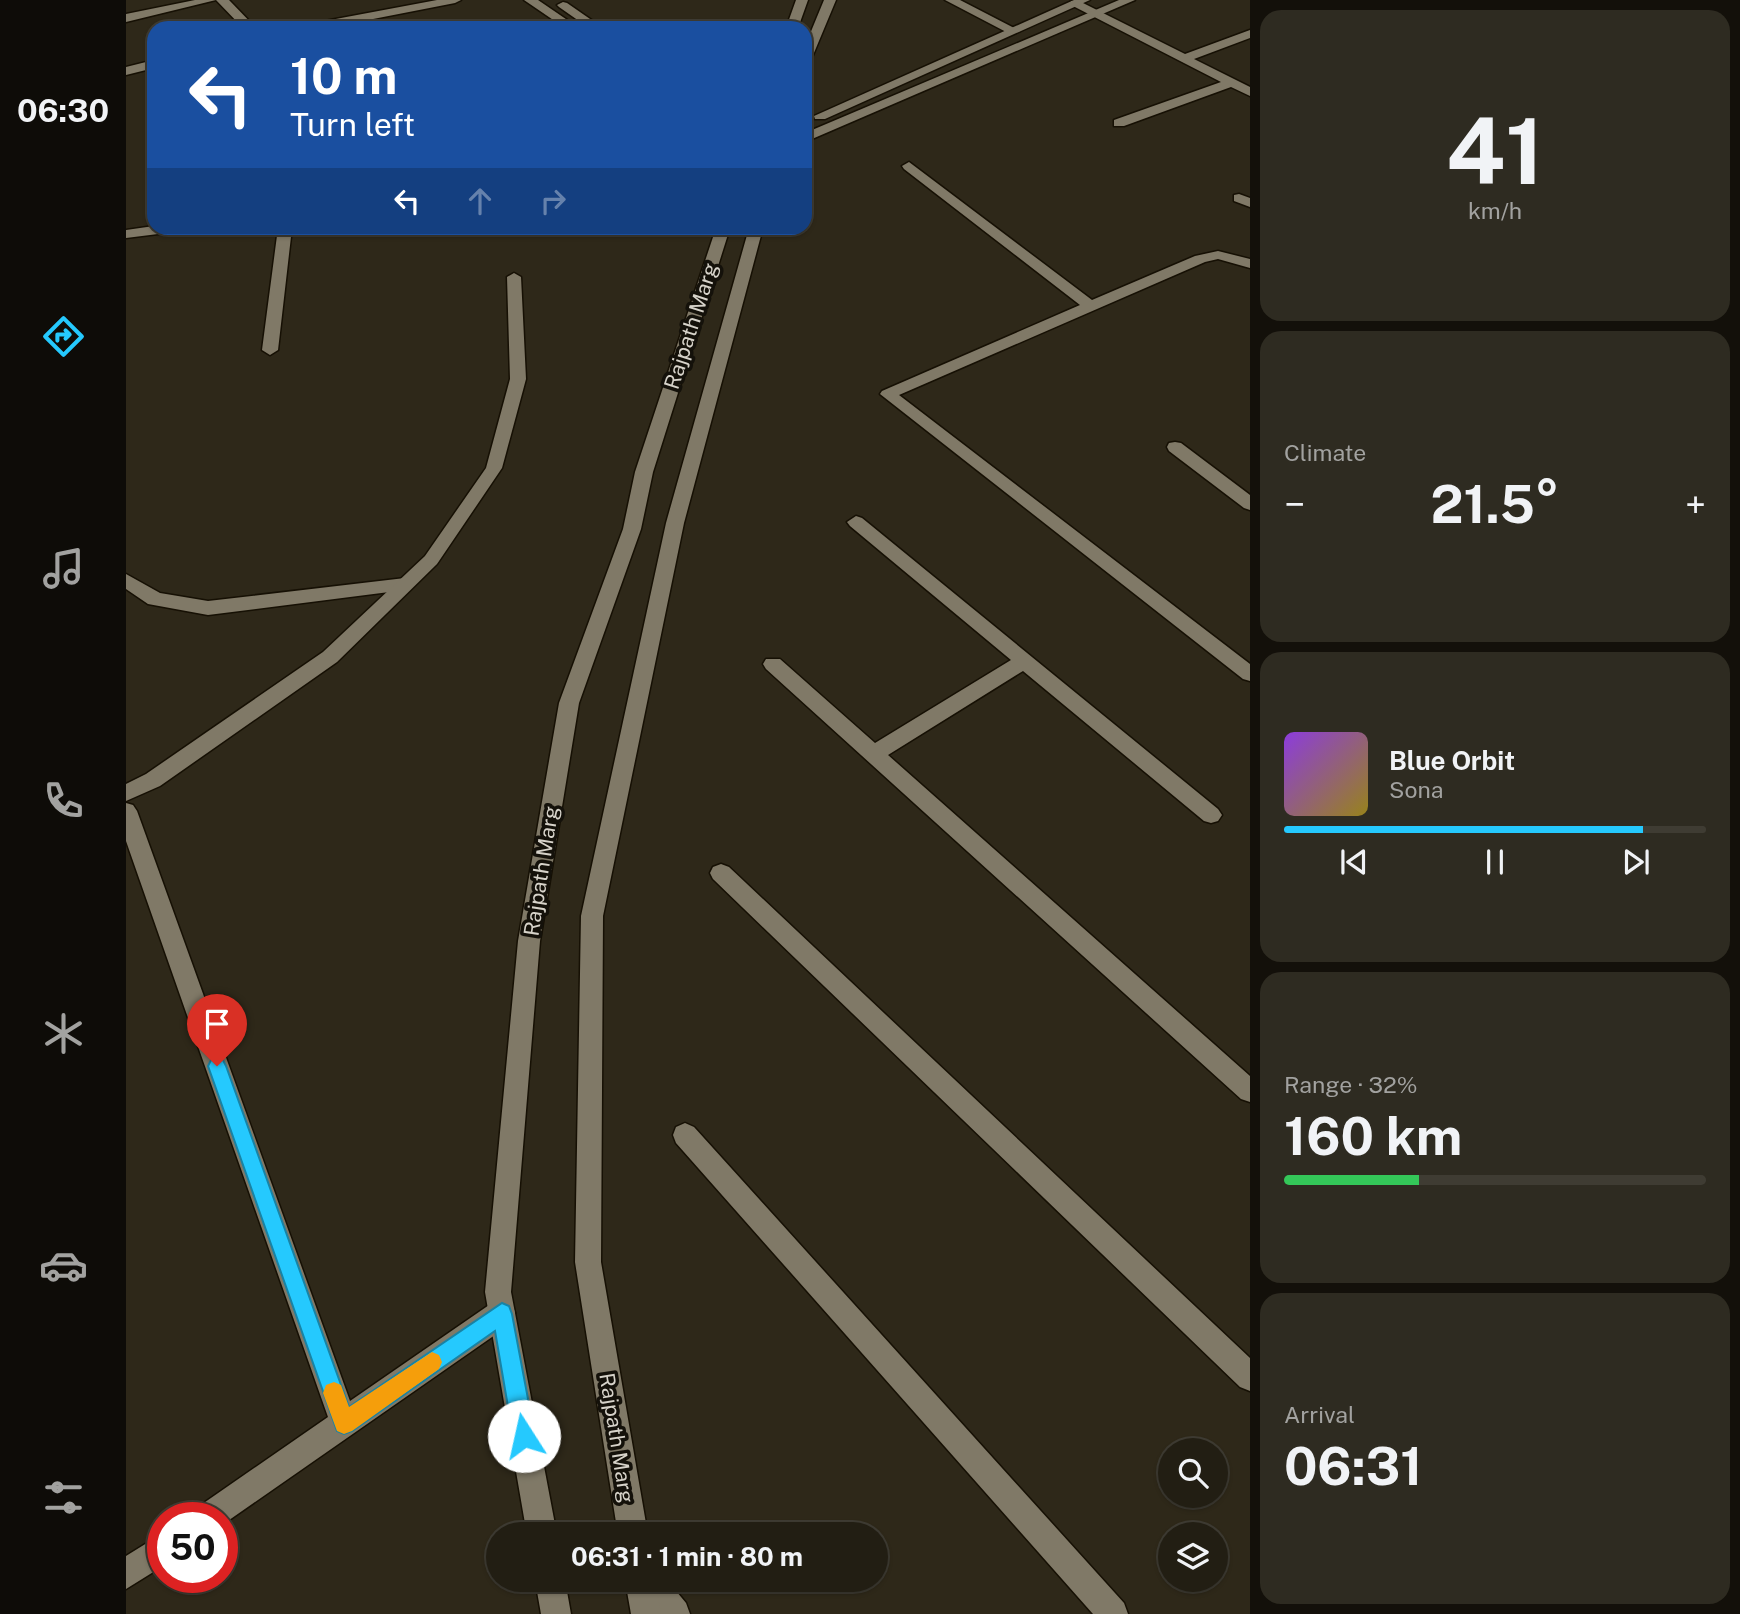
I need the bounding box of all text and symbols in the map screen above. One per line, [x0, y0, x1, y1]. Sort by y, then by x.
text: 10 m [290, 47, 397, 105]
icon: left [175, 49, 266, 140]
text: 06:30 [17, 92, 109, 129]
text: 41 [1446, 98, 1544, 204]
text: Turn left [290, 106, 415, 143]
icon: left [388, 182, 426, 220]
icon: ahead [461, 182, 499, 220]
icon: right [534, 182, 572, 220]
text: km/h [1468, 197, 1522, 224]
street label: Rajpath Marg [659, 260, 723, 392]
icon: directions [39, 312, 88, 361]
text: Climate [1284, 439, 1366, 466]
text: 21.5° [1430, 474, 1560, 535]
text: − [1284, 482, 1305, 527]
text: + [1685, 482, 1706, 527]
icon: music [39, 544, 88, 593]
text: Blue Orbit [1389, 745, 1515, 776]
icon: phone [39, 776, 88, 825]
text: Sona [1389, 776, 1443, 803]
street label: Rajpath Marg [518, 804, 564, 938]
icon: previous [1335, 843, 1373, 881]
icon: pause [1476, 843, 1514, 881]
icon: next [1617, 843, 1655, 881]
pin [187, 994, 247, 1066]
icon: arrive [198, 1005, 236, 1043]
icon: climate [39, 1009, 88, 1058]
text: Range · 32% [1284, 1071, 1417, 1098]
text: 160 km [1284, 1106, 1462, 1167]
icon: car [39, 1241, 88, 1290]
street label: Rajpath Marg [594, 1371, 640, 1505]
position arrow [487, 1399, 561, 1473]
text: Arrival [1284, 1401, 1355, 1428]
text: 06:31 [1284, 1436, 1423, 1497]
map controls [1158, 1438, 1228, 1592]
button: search [1158, 1438, 1228, 1508]
icon: filters [39, 1473, 88, 1522]
speed limit sign: 50 [147, 1502, 238, 1593]
button: layers [1158, 1522, 1228, 1592]
text: 06:31 · 1 min · 80 m [571, 1541, 803, 1572]

